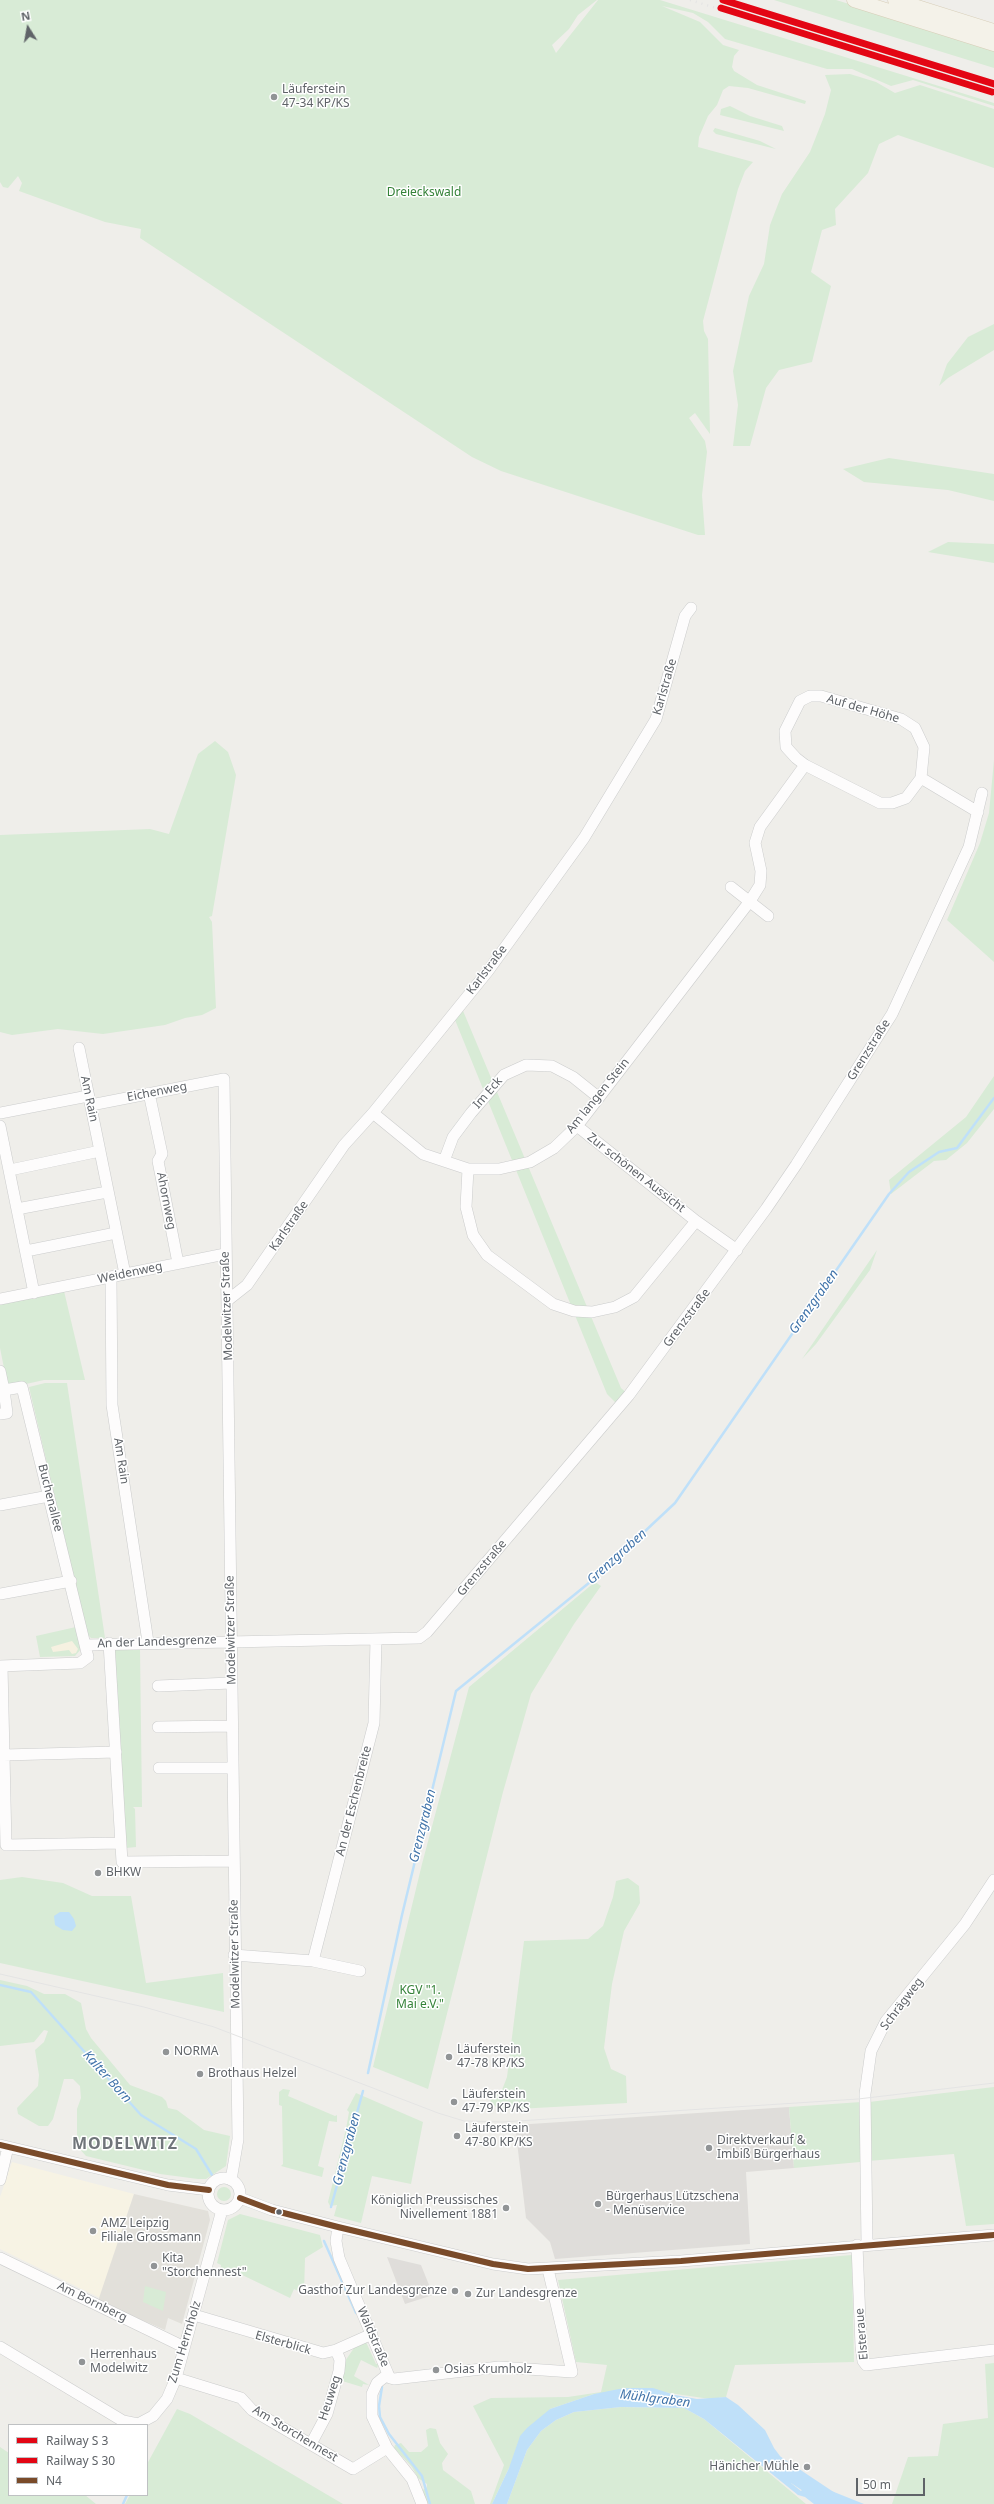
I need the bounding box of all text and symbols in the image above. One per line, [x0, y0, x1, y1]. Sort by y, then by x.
north arrow [8, 8, 48, 48]
text: N [20, 8, 31, 24]
place label: Läuferstein 47-34 KP/KS [282, 83, 350, 111]
marker: Läuferstein 47-34 KP/KS [269, 92, 279, 102]
park label: Dreieckswald [387, 186, 461, 200]
street label: Karlstraße [650, 657, 680, 717]
street label: Auf der Höhe [825, 692, 901, 726]
street label: Karlstraße [464, 942, 510, 998]
street label: Grenzstraße [845, 1017, 893, 1083]
street label: Am langen Stein [563, 1056, 633, 1136]
street label: Im Eck [470, 1074, 506, 1112]
street label: Am Rain [77, 1075, 101, 1123]
street label: Eichenweg [126, 1079, 188, 1105]
street label: Zur schönen Aussicht [584, 1130, 688, 1216]
street label: Ahornweg [153, 1171, 179, 1231]
street label: Karlstraße [266, 1198, 312, 1254]
street label: Modelwitzer Straße [218, 1251, 236, 1361]
street label: Weidenweg [96, 1259, 164, 1287]
water label: Grenzgraben [786, 1267, 842, 1337]
street label: Grenzstraße [660, 1286, 714, 1350]
street label: Am Rain [110, 1437, 132, 1485]
street label: Buchenallee [35, 1463, 65, 1533]
water label: Grenzgraben [584, 1526, 650, 1588]
street label: Grenzstraße [454, 1537, 510, 1599]
street label: Modelwitzer Straße [223, 1575, 239, 1685]
street label: An der Landesgrenze [97, 1633, 217, 1651]
street label: An der Eschenbreite [333, 1744, 375, 1858]
water label: Grenzgraben [406, 1788, 440, 1864]
place label: BHKW [106, 1866, 141, 1880]
marker: BHKW [93, 1868, 103, 1878]
street label: Modelwitzer Straße [227, 1899, 243, 2009]
street label: Schrägweg [878, 1975, 926, 2033]
park label: KGV "1. Mai e.V." [396, 1984, 444, 2012]
place label: Läuferstein 47-78 KP/KS [457, 2043, 525, 2071]
place label: NORMA [174, 2045, 219, 2059]
marker: NORMA [161, 2047, 171, 2057]
water label: Kalter Born [79, 2048, 135, 2106]
marker: Läuferstein 47-78 KP/KS [444, 2052, 454, 2062]
place label: Brothaus Helzel [208, 2067, 297, 2081]
marker: Brothaus Helzel [195, 2069, 205, 2079]
place label: Läuferstein 47-79 KP/KS [462, 2088, 530, 2116]
marker: Läuferstein 47-79 KP/KS [449, 2097, 459, 2107]
water label: Grenzgraben [330, 2111, 364, 2187]
place label: Läuferstein 47-80 KP/KS [465, 2122, 533, 2150]
marker: Läuferstein 47-80 KP/KS [452, 2131, 462, 2141]
district label: MODELWITZ [72, 2134, 178, 2154]
place label: Direktverkauf & Imbiß Bürgerhaus [717, 2134, 820, 2162]
marker: Direktverkauf & Imbiß Bürgerhaus [704, 2143, 714, 2153]
place label: Bürgerhaus Lützschena - Menüservice [606, 2190, 739, 2218]
place label: Königlich Preussisches Nivellement 1881 [371, 2194, 498, 2222]
marker: Bürgerhaus Lützschena - Menüservice [593, 2199, 603, 2209]
marker: Königlich Preussisches Nivellement 1881 [501, 2203, 511, 2213]
unlabelled marker [274, 2207, 284, 2217]
place label: AMZ Leipzig Filiale Grossmann [101, 2217, 201, 2245]
marker: AMZ Leipzig Filiale Grossmann [88, 2226, 98, 2236]
place label: Kita "Storchennest" [162, 2252, 247, 2280]
marker: Kita "Storchennest" [149, 2261, 159, 2271]
street label: Am Bornberg [55, 2279, 129, 2325]
place label: Gasthof Zur Landesgrenze [298, 2284, 447, 2298]
marker: Gasthof Zur Landesgrenze [450, 2286, 460, 2296]
place label: Zur Landesgrenze [476, 2287, 577, 2301]
marker: Zur Landesgrenze [463, 2289, 473, 2299]
street label: Zum Herrnholz [166, 2299, 204, 2385]
street label: Waldstraße [354, 2305, 392, 2369]
street label: Elsteraue [853, 2307, 871, 2361]
street label: Elsterblick [253, 2328, 313, 2358]
place label: Herrenhaus Modelwitz [90, 2348, 157, 2376]
marker: Herrenhaus Modelwitz [77, 2357, 87, 2367]
place label: Osias Krumholz [444, 2363, 532, 2377]
marker: Osias Krumholz [431, 2365, 441, 2375]
street label: Heuweg [316, 2374, 344, 2422]
water label: Mühlgraben [619, 2387, 691, 2411]
street label: Am Storchennest [250, 2403, 340, 2465]
legend [8, 2424, 148, 2496]
text: Railway S 3 [46, 2432, 108, 2449]
text: Railway S 30 [46, 2452, 115, 2469]
place label: Hänicher Mühle [709, 2460, 799, 2474]
marker: Hänicher Mühle [802, 2462, 812, 2472]
scale bar [858, 2470, 927, 2496]
text: N4 [46, 2472, 62, 2489]
text: 50 m [863, 2476, 891, 2493]

